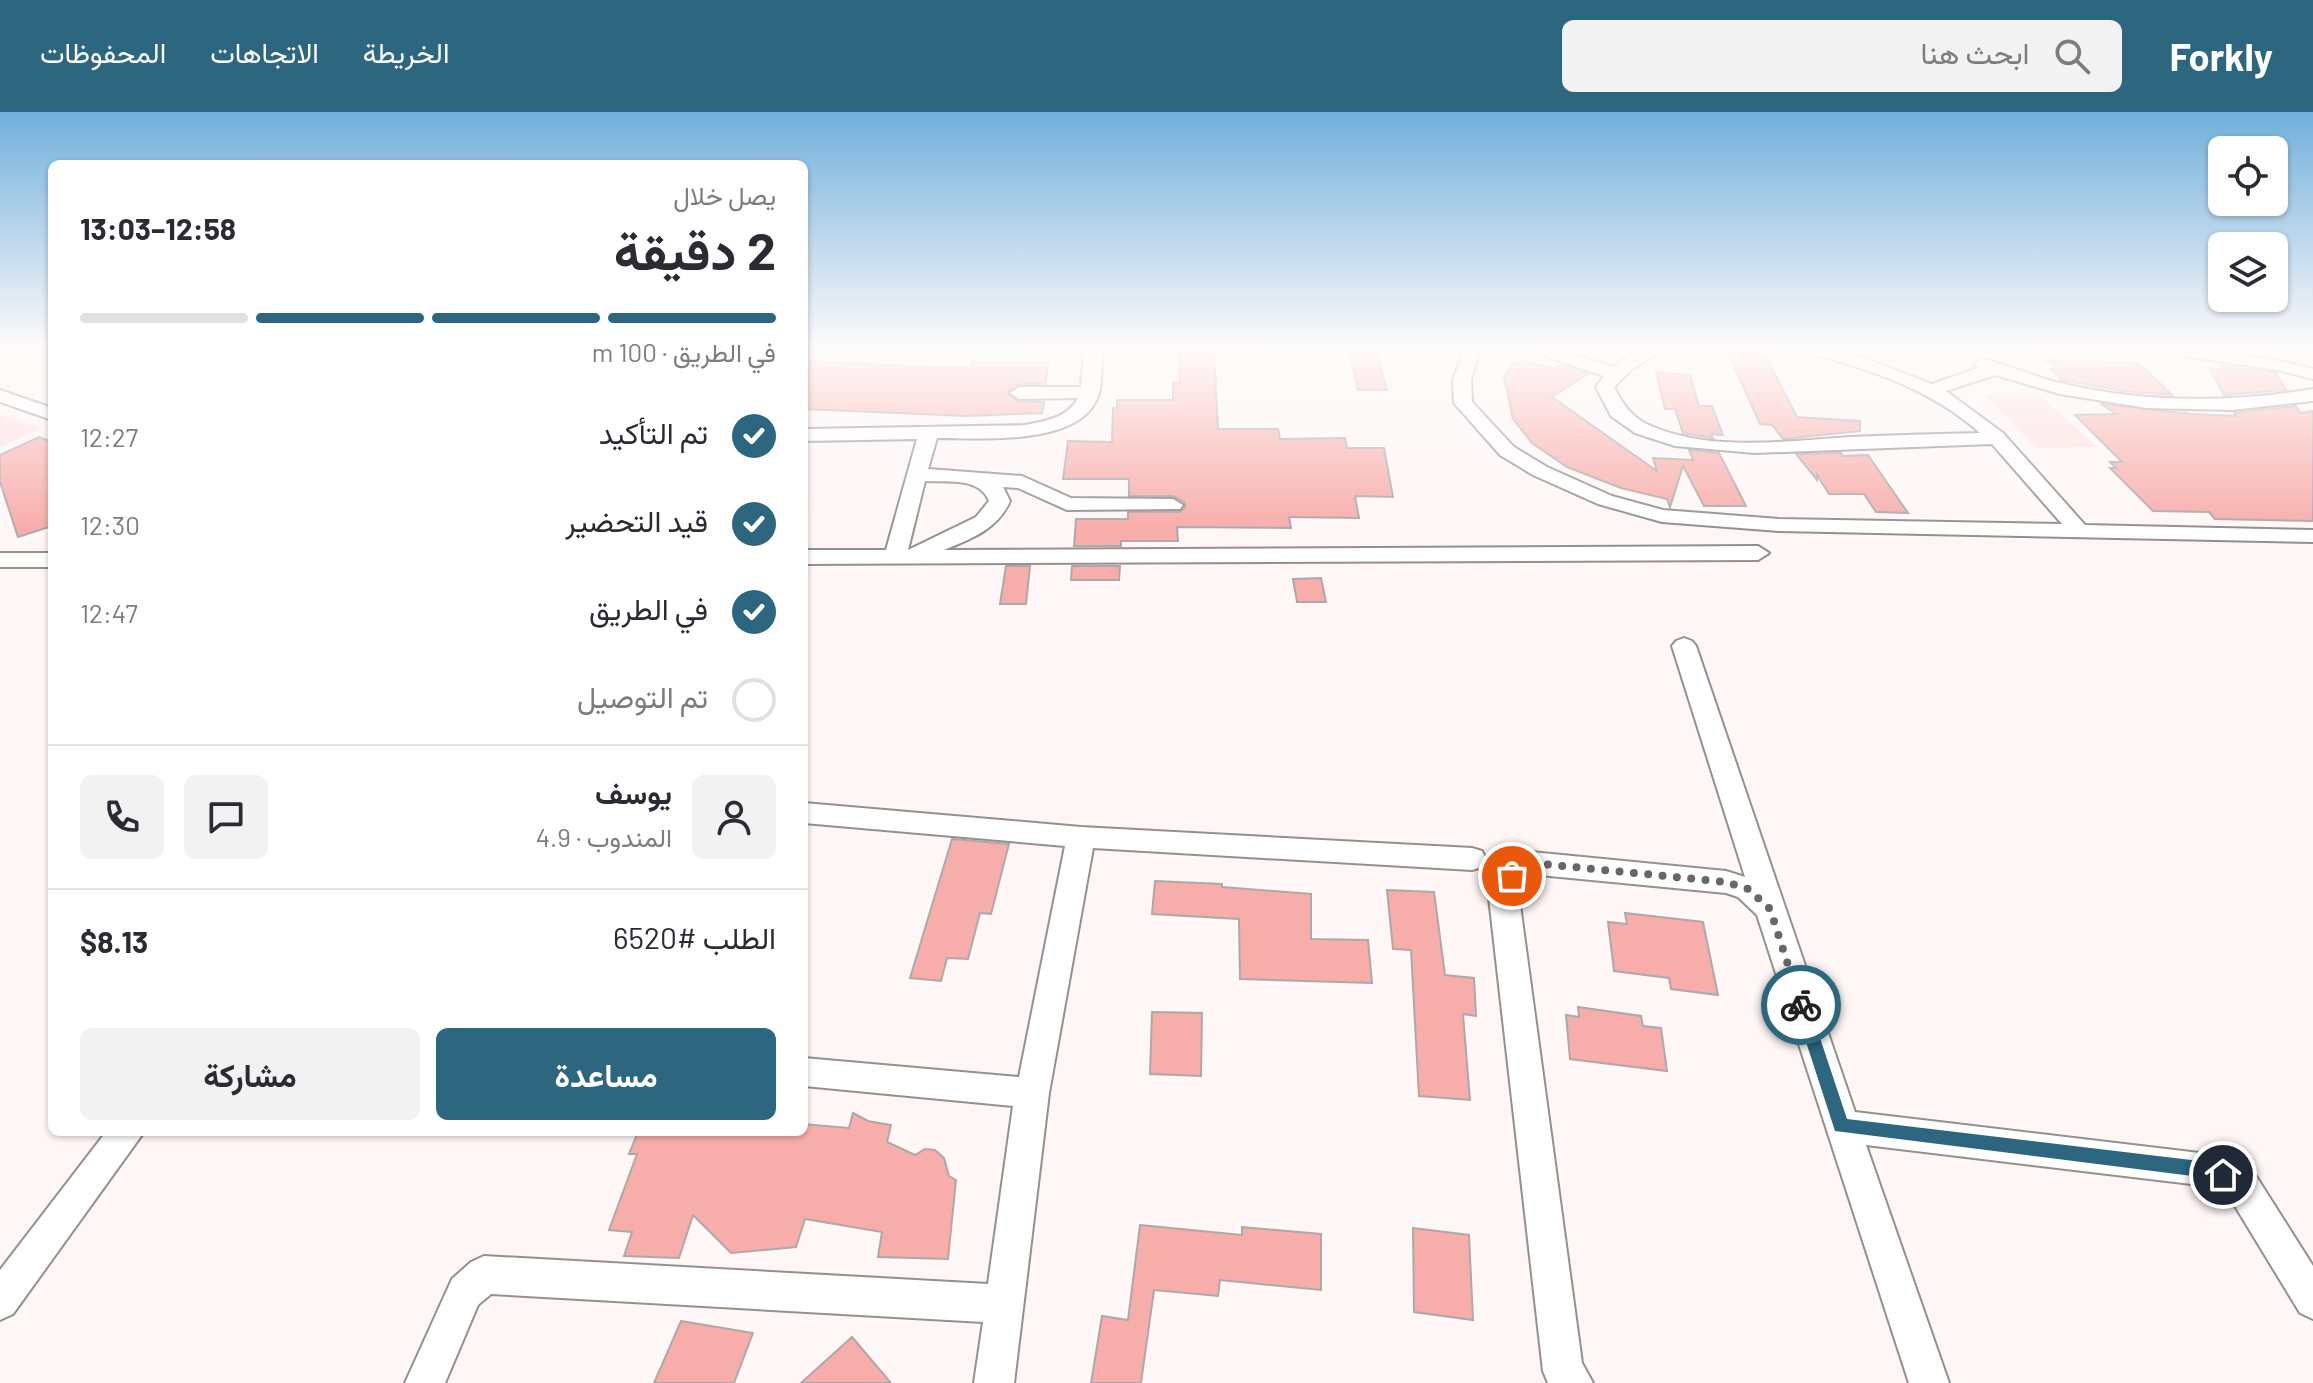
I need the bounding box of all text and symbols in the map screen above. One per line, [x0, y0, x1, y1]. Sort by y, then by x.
search box [1562, 20, 2122, 92]
text: Forkly [2170, 33, 2273, 79]
text: ابحث هنا [1921, 34, 2030, 70]
icon: search [2050, 34, 2094, 78]
text: المحفوظات [40, 35, 166, 69]
text: الاتجاهات [210, 35, 319, 69]
text: الخريطة [363, 35, 449, 69]
map controls [2208, 136, 2288, 312]
button: locate [2208, 136, 2288, 216]
text: يصل خلال [673, 179, 776, 210]
text: 12:58–13:03 [80, 210, 236, 246]
text: 2 دقيقة [614, 218, 776, 280]
button: layers [2208, 232, 2288, 312]
text: في الطريق · 100 m [592, 336, 776, 367]
text: تم التأكيد [599, 414, 708, 450]
icon: check [732, 414, 776, 458]
text: 12:27 [80, 421, 138, 452]
text: قيد التحضير [565, 502, 708, 538]
icon: check [732, 502, 776, 546]
text: 12:30 [80, 509, 140, 540]
text: في الطريق [589, 590, 708, 626]
icon: check [732, 590, 776, 634]
text: 12:47 [80, 597, 138, 628]
text: تم التوصيل [577, 678, 708, 714]
text: يوسف [595, 774, 672, 810]
button: phone [80, 775, 164, 859]
button: chat [184, 775, 268, 859]
button: person [692, 775, 776, 859]
text: المندوب · 4.9 [536, 821, 672, 852]
pin [1478, 842, 1546, 910]
icon: bag [1490, 854, 1534, 898]
text: الطلب #6520 [613, 919, 776, 955]
text: $8.13 [80, 923, 148, 959]
courier [1761, 965, 1841, 1045]
icon: bike [1779, 983, 1823, 1027]
button: مشاركة [80, 1028, 420, 1120]
button: مساعدة [436, 1028, 776, 1120]
pin [2189, 1141, 2257, 1209]
icon: home [2201, 1153, 2245, 1197]

